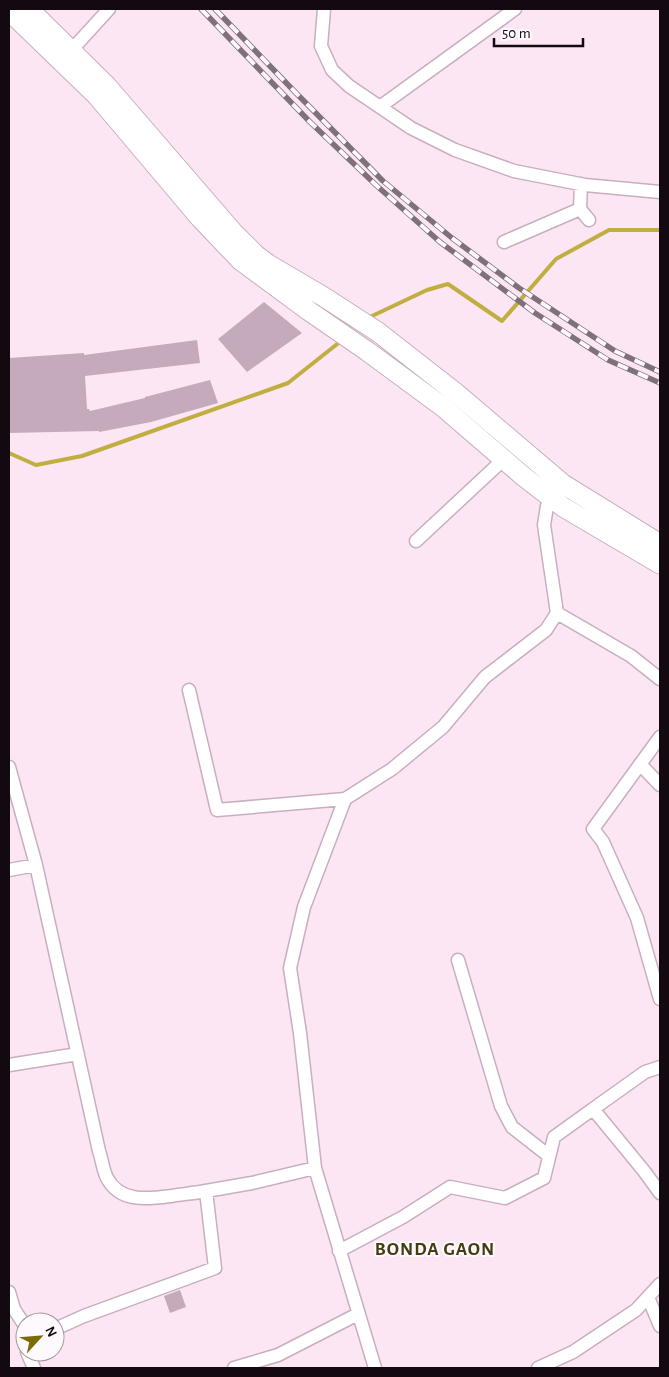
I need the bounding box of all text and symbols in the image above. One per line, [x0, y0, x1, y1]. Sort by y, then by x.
scale bar [494, 15, 583, 47]
text: 50 m [502, 26, 531, 41]
district label: BONDA GAON [375, 1240, 495, 1259]
north arrow [15, 1312, 65, 1362]
text: N [42, 1324, 59, 1339]

